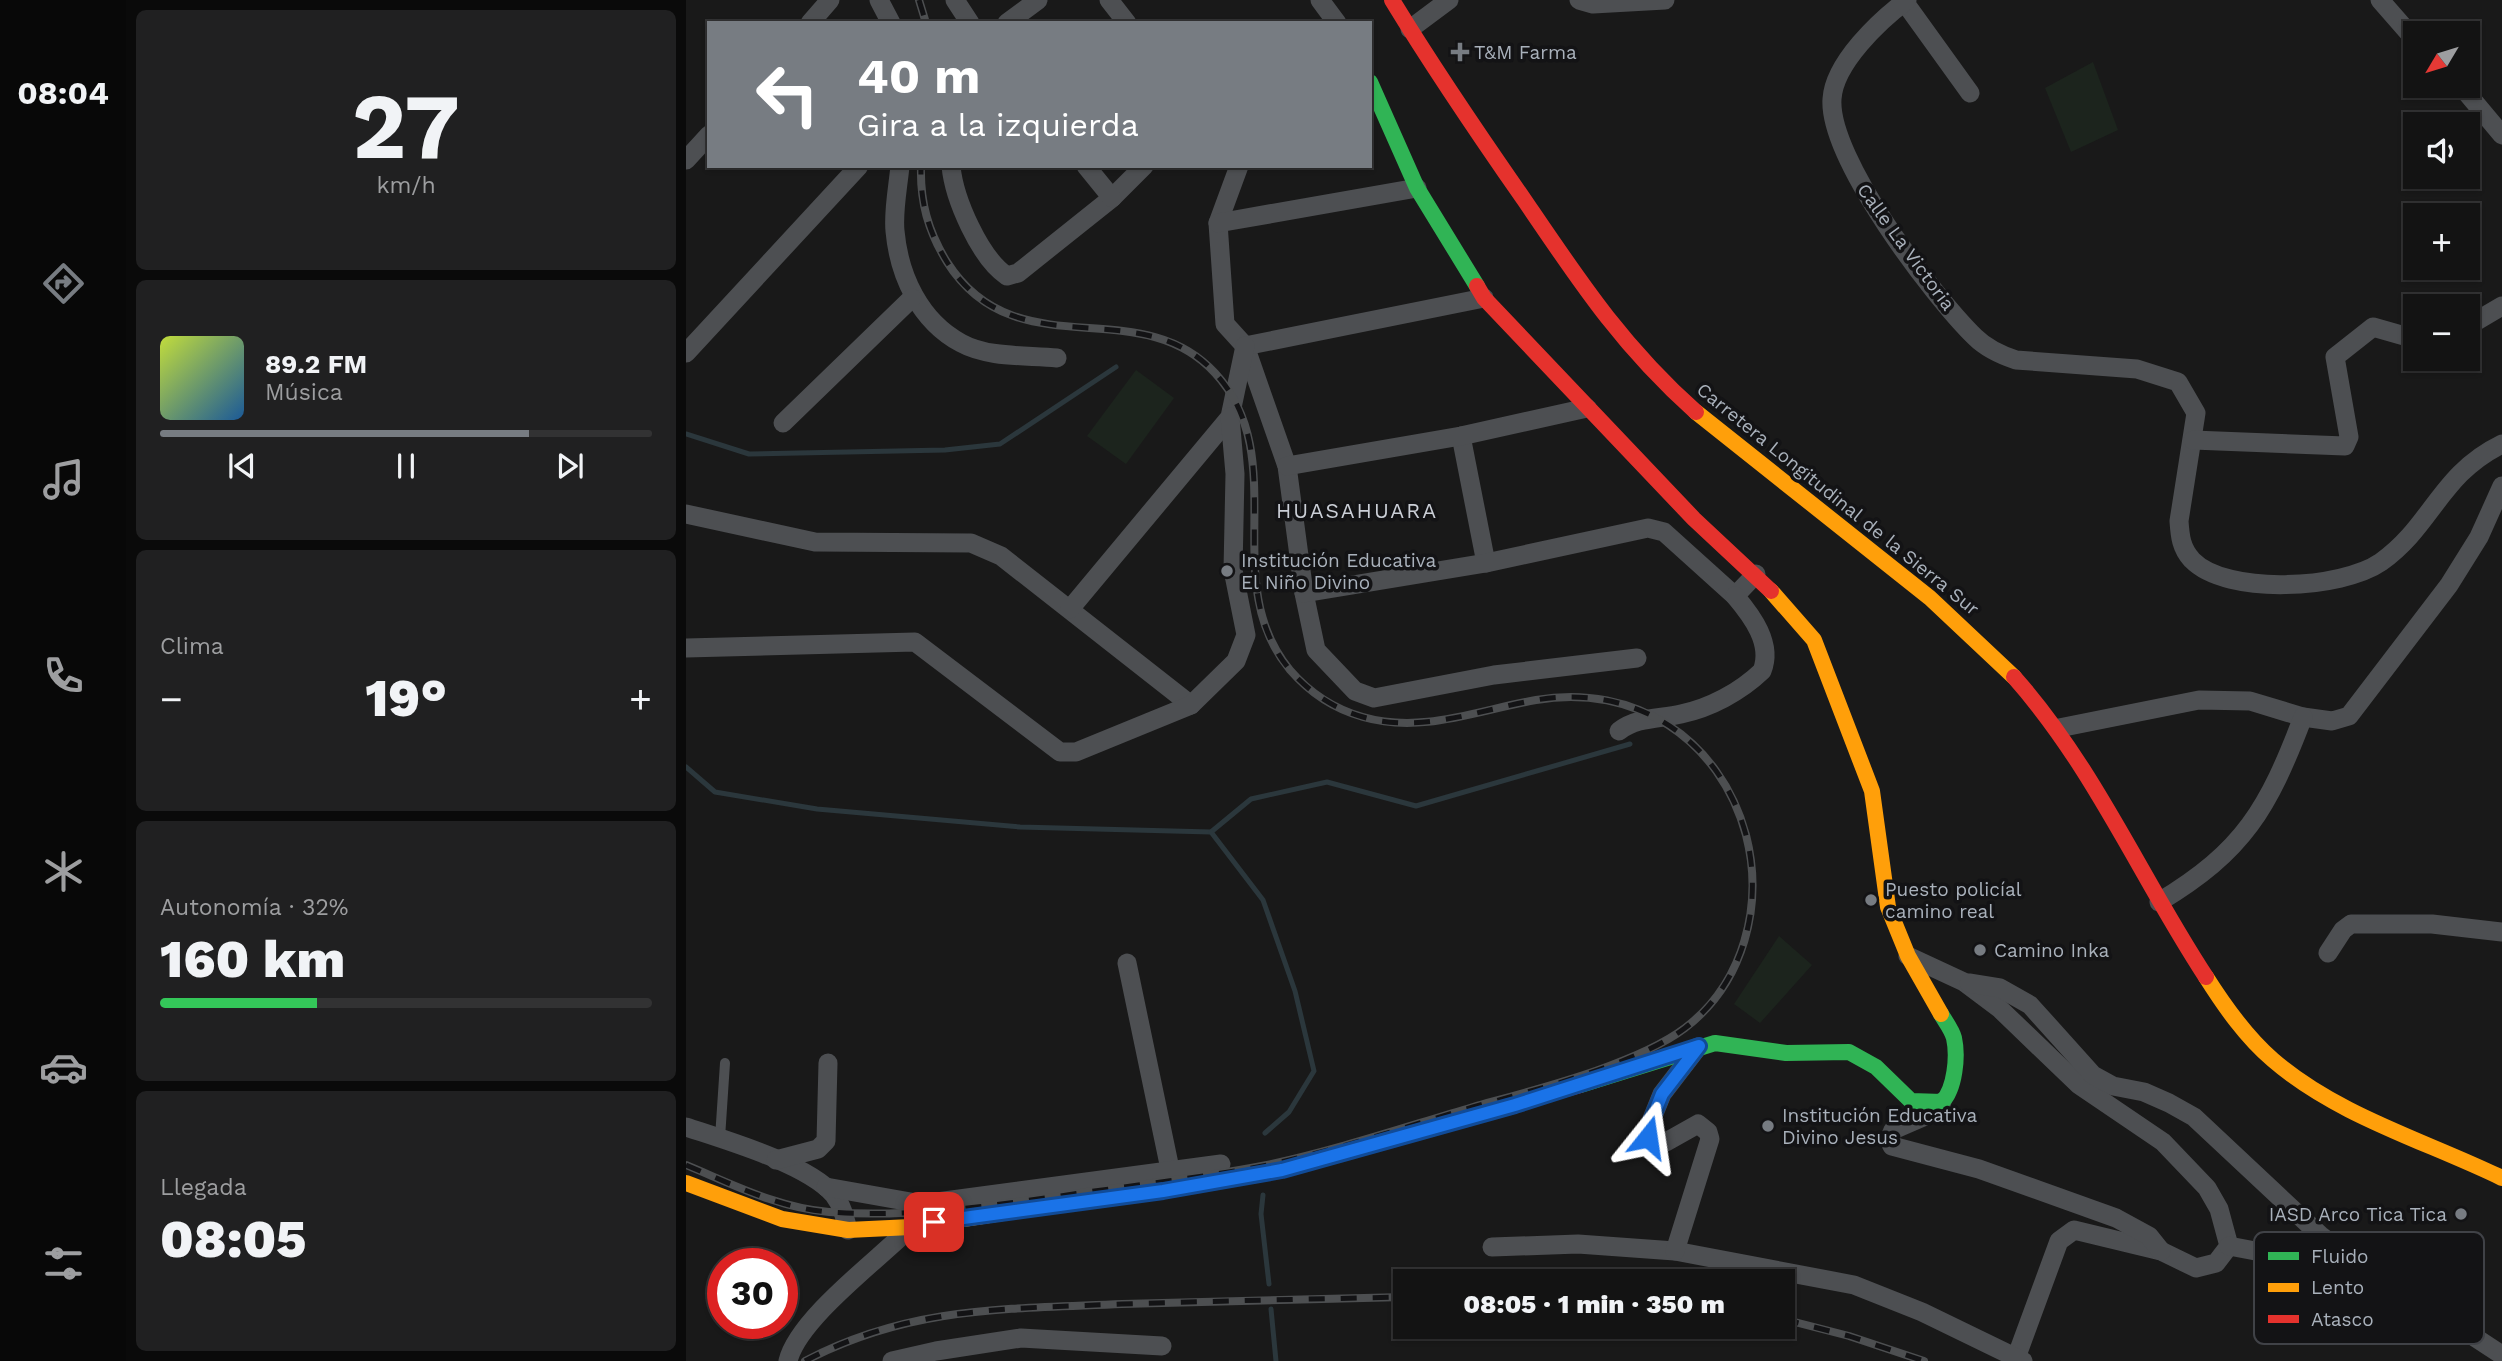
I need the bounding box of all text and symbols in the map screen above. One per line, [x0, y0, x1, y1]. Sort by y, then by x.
north arrow [2403, 21, 2480, 98]
map controls [2403, 21, 2480, 371]
place label: T&M Farma [1474, 41, 1577, 64]
marker: T&M Farma [1452, 44, 1468, 60]
text: 40 m [857, 47, 980, 105]
icon: left [742, 49, 833, 140]
text: 27 [352, 73, 460, 180]
text: 08:04 [17, 74, 109, 112]
text: Gira a la izquierda [857, 106, 1139, 144]
button: sound [2403, 112, 2480, 189]
text: km/h [376, 172, 436, 199]
street label: Calle La Victoria [1852, 179, 1960, 315]
button: + [2403, 203, 2480, 280]
icon: directions [39, 259, 88, 308]
button: − [2403, 294, 2480, 371]
text: 89.2 FM [265, 349, 367, 379]
street label: Carretera Longitudinal de la Sierra Sur [1692, 378, 1984, 620]
text: Música [265, 379, 343, 406]
icon: previous [223, 447, 261, 485]
icon: pause [387, 447, 425, 485]
icon: next [551, 447, 589, 485]
icon: music [39, 455, 88, 504]
district label: HUASAHUARA [1276, 498, 1438, 523]
place label: Institución Educativa El Niño Divino [1241, 549, 1436, 594]
marker: Institución Educativa El Niño Divino [1219, 563, 1235, 579]
text: Clima [160, 633, 224, 660]
icon: phone [39, 651, 88, 700]
text: 19° [365, 668, 447, 729]
text: − [160, 677, 183, 721]
text: + [629, 677, 652, 721]
icon: climate [39, 847, 88, 896]
place label: Puesto policíal camino real [1885, 878, 2022, 923]
marker: Puesto policíal camino real [1863, 892, 1879, 908]
text: Autonomía · 32% [160, 894, 349, 921]
text: 160 km [160, 929, 345, 990]
place label: Camino Inka [1994, 939, 2109, 962]
marker: Camino Inka [1972, 942, 1988, 958]
icon: car [39, 1043, 88, 1092]
position arrow [1611, 1100, 1685, 1174]
place label: Institución Educativa Divino Jesus [1782, 1104, 1977, 1149]
marker: Institución Educativa Divino Jesus [1760, 1118, 1776, 1134]
text: Llegada [160, 1174, 247, 1201]
pin [904, 1192, 964, 1252]
icon: arrive [915, 1203, 953, 1241]
place label: IASD Arco Tica Tica [2269, 1203, 2447, 1226]
marker: IASD Arco Tica Tica [2453, 1206, 2469, 1222]
text: 08:05 [160, 1209, 306, 1270]
legend [2254, 1232, 2484, 1344]
icon: filters [39, 1239, 88, 1288]
text: Fluido [2311, 1245, 2369, 1268]
speed limit sign: 30 [707, 1248, 798, 1339]
text: Lento [2311, 1276, 2364, 1299]
text: 08:05 · 1 min · 350 m [1463, 1289, 1725, 1319]
text: Atasco [2311, 1308, 2374, 1331]

